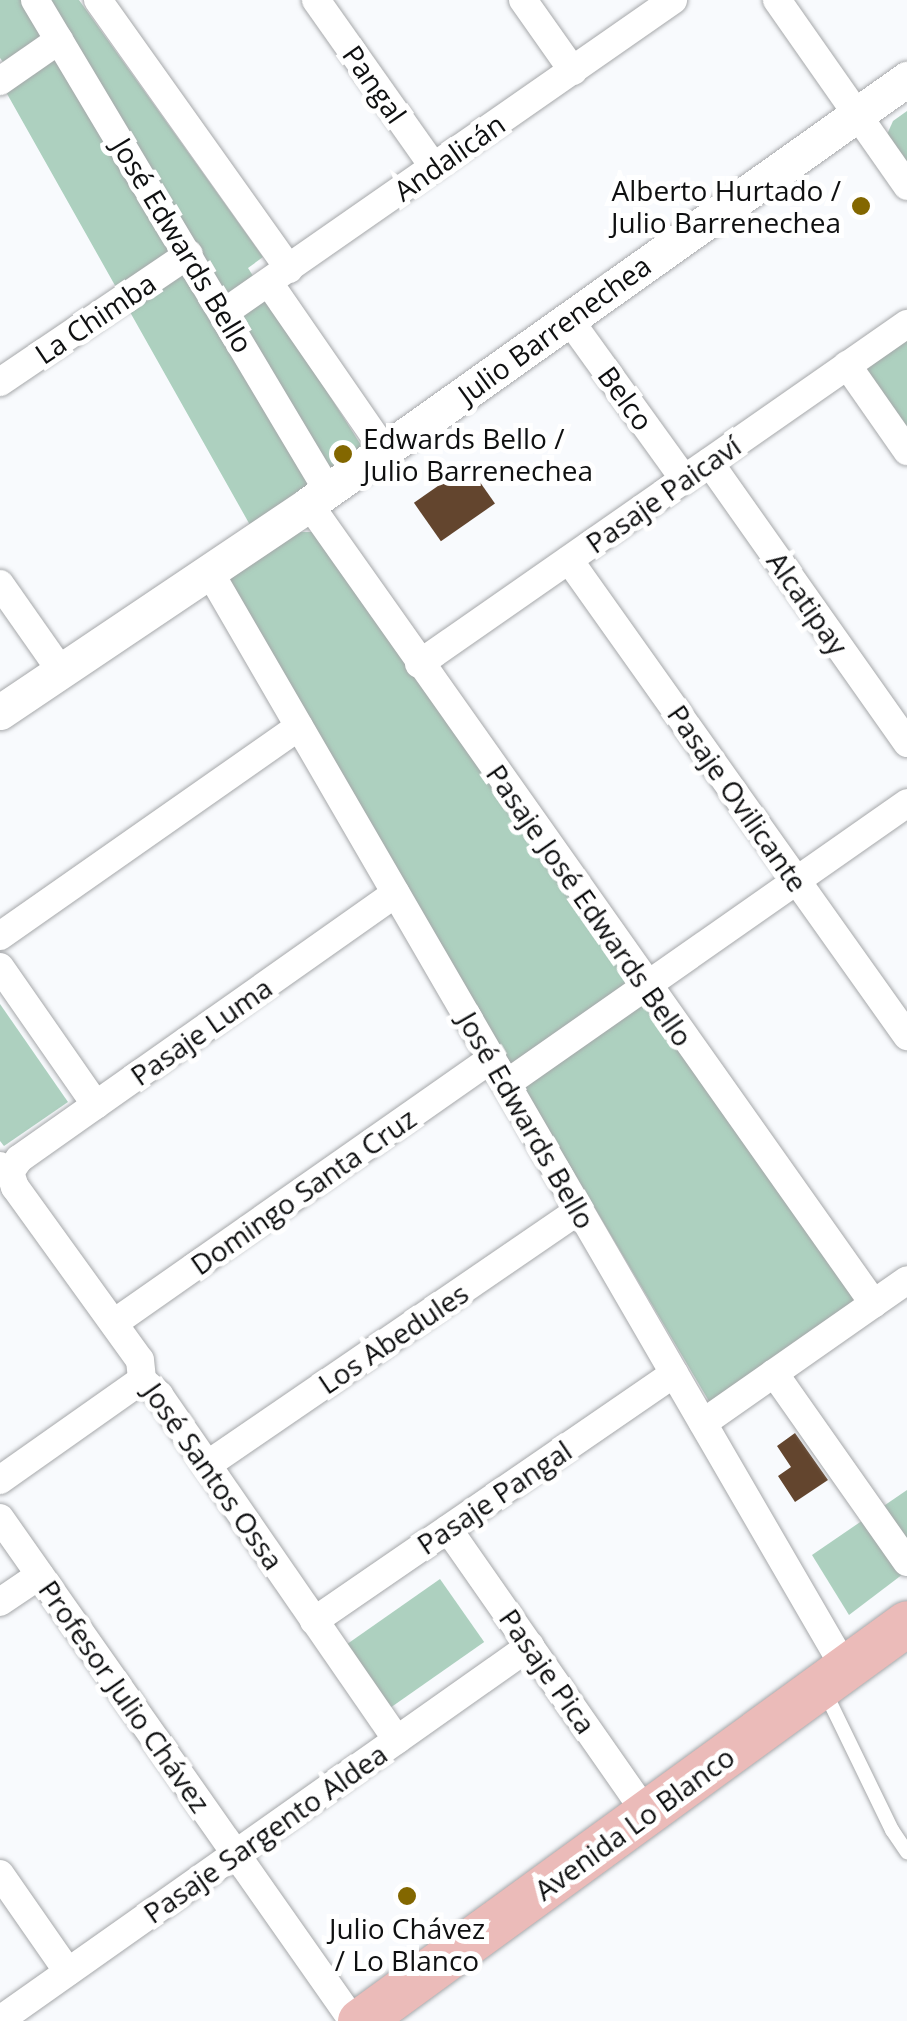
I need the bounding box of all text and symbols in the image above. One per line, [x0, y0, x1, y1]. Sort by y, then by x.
street label: Pangal [336, 39, 414, 129]
street label: Andalicán [387, 107, 511, 207]
street label: José Edwards Bello [106, 132, 260, 358]
place label: Alberto Hurtado / Julio Barrenechea [611, 173, 841, 239]
marker: Alberto Hurtado / Julio Barrenechea [850, 195, 872, 217]
street label: Julio Barrenechea [451, 248, 657, 410]
street label: La Chimba [28, 266, 162, 370]
street label: Belco [592, 359, 660, 437]
place label: Edwards Bello / Julio Barrenechea [363, 421, 593, 487]
street label: Pasaje Paicaví [579, 428, 747, 560]
marker: Edwards Bello / Julio Barrenechea [332, 443, 354, 465]
street label: Alcatipay [761, 545, 855, 661]
street label: Pasaje Ovilicante [661, 698, 815, 898]
street label: Pasaje José Edwards Bello [480, 758, 700, 1052]
street label: Pasaje Luma [124, 970, 278, 1092]
street label: José Edwards Bello [451, 1006, 603, 1234]
street label: Domingo Santa Cruz [184, 1101, 422, 1281]
street label: Los Abedules [312, 1276, 474, 1400]
street label: José Santos Ossa [137, 1376, 291, 1576]
street label: Pasaje Pangal [411, 1433, 577, 1561]
street label: Profesor Julio Chávez [32, 1574, 218, 1818]
street label: Pasaje Pica [493, 1602, 603, 1740]
street label: Pasaje Sargento Aldea [137, 1736, 393, 1930]
street label: Avenida Lo Blanco [528, 1739, 740, 1907]
marker: Julio Chávez / Lo Blanco [396, 1885, 418, 1907]
place label: Julio Chávez / Lo Blanco [329, 1911, 485, 1977]

